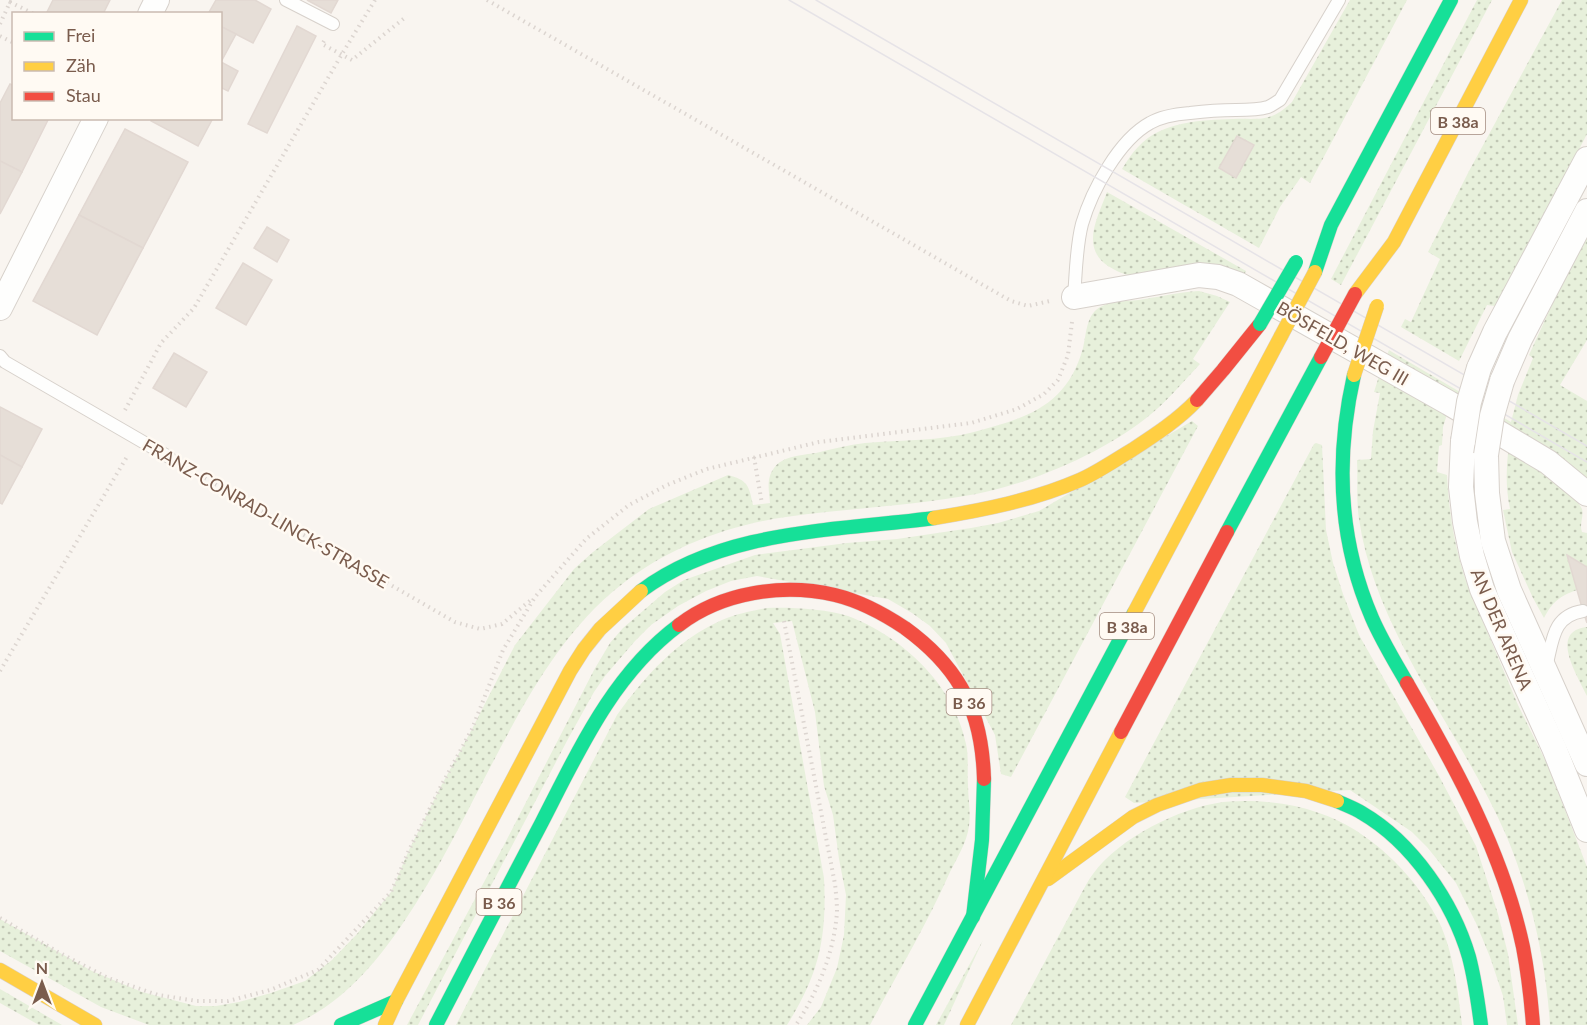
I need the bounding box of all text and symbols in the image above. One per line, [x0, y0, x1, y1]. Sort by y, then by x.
legend [12, 12, 222, 120]
text: Frei [66, 24, 95, 46]
text: Zäh [66, 54, 96, 76]
text: Stau [66, 84, 101, 106]
road number: B 38a [1431, 108, 1485, 134]
street label: BÖSFELD, WEG III [1273, 296, 1413, 390]
street label: FRANZ-CONRAD-LINCK-STRASSE [139, 433, 393, 593]
street label: AN DER ARENA [1467, 565, 1538, 694]
road number: B 38a [1100, 613, 1154, 639]
road number: B 36 [946, 689, 992, 715]
road number: B 36 [476, 889, 522, 915]
north arrow [12, 953, 72, 1013]
text: N [36, 958, 48, 977]

